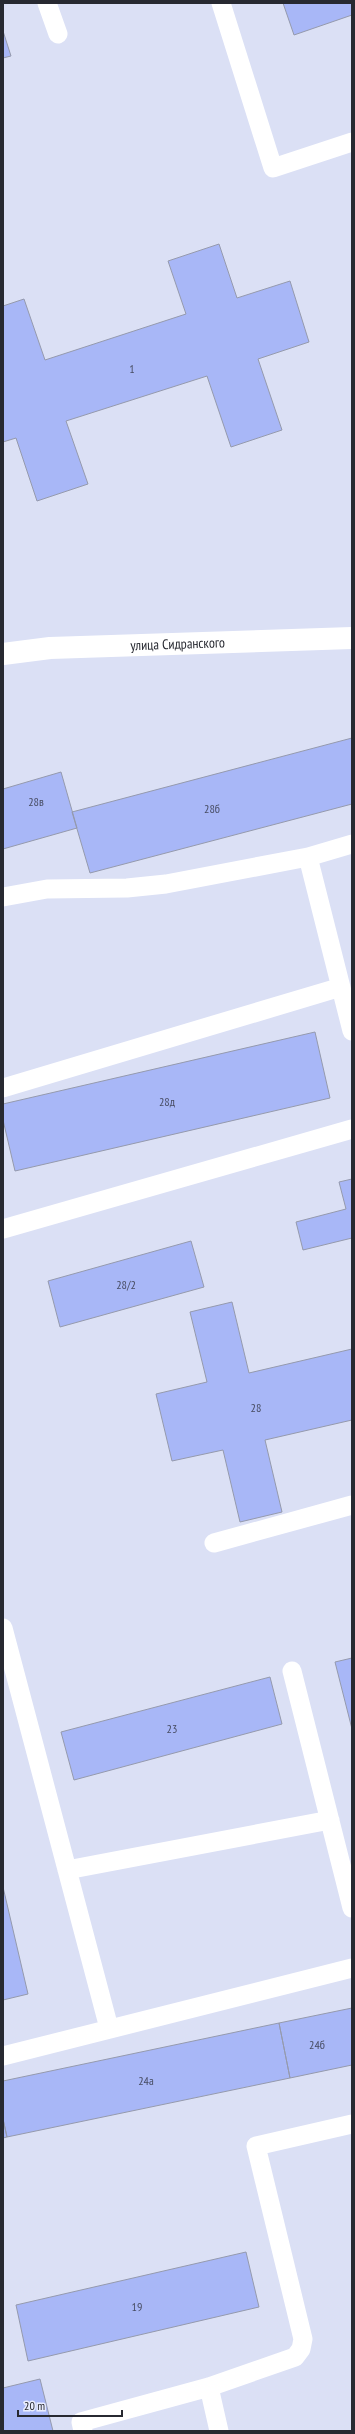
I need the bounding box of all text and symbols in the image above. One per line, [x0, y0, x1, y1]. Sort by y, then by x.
house number: 1 [129, 361, 135, 376]
street label: улица Сидранского [130, 633, 225, 654]
house number: 28в [28, 794, 44, 809]
house number: 28б [204, 801, 220, 816]
house number: 28д [159, 1094, 176, 1109]
house number: 28/2 [116, 1277, 136, 1292]
house number: 28 [251, 1400, 261, 1415]
house number: 23 [167, 1721, 177, 1736]
house number: 24б [309, 2037, 325, 2052]
house number: 24а [138, 2073, 154, 2088]
house number: 19 [132, 2299, 142, 2314]
scale bar [18, 2392, 122, 2418]
text: 20 m [24, 2398, 45, 2413]

